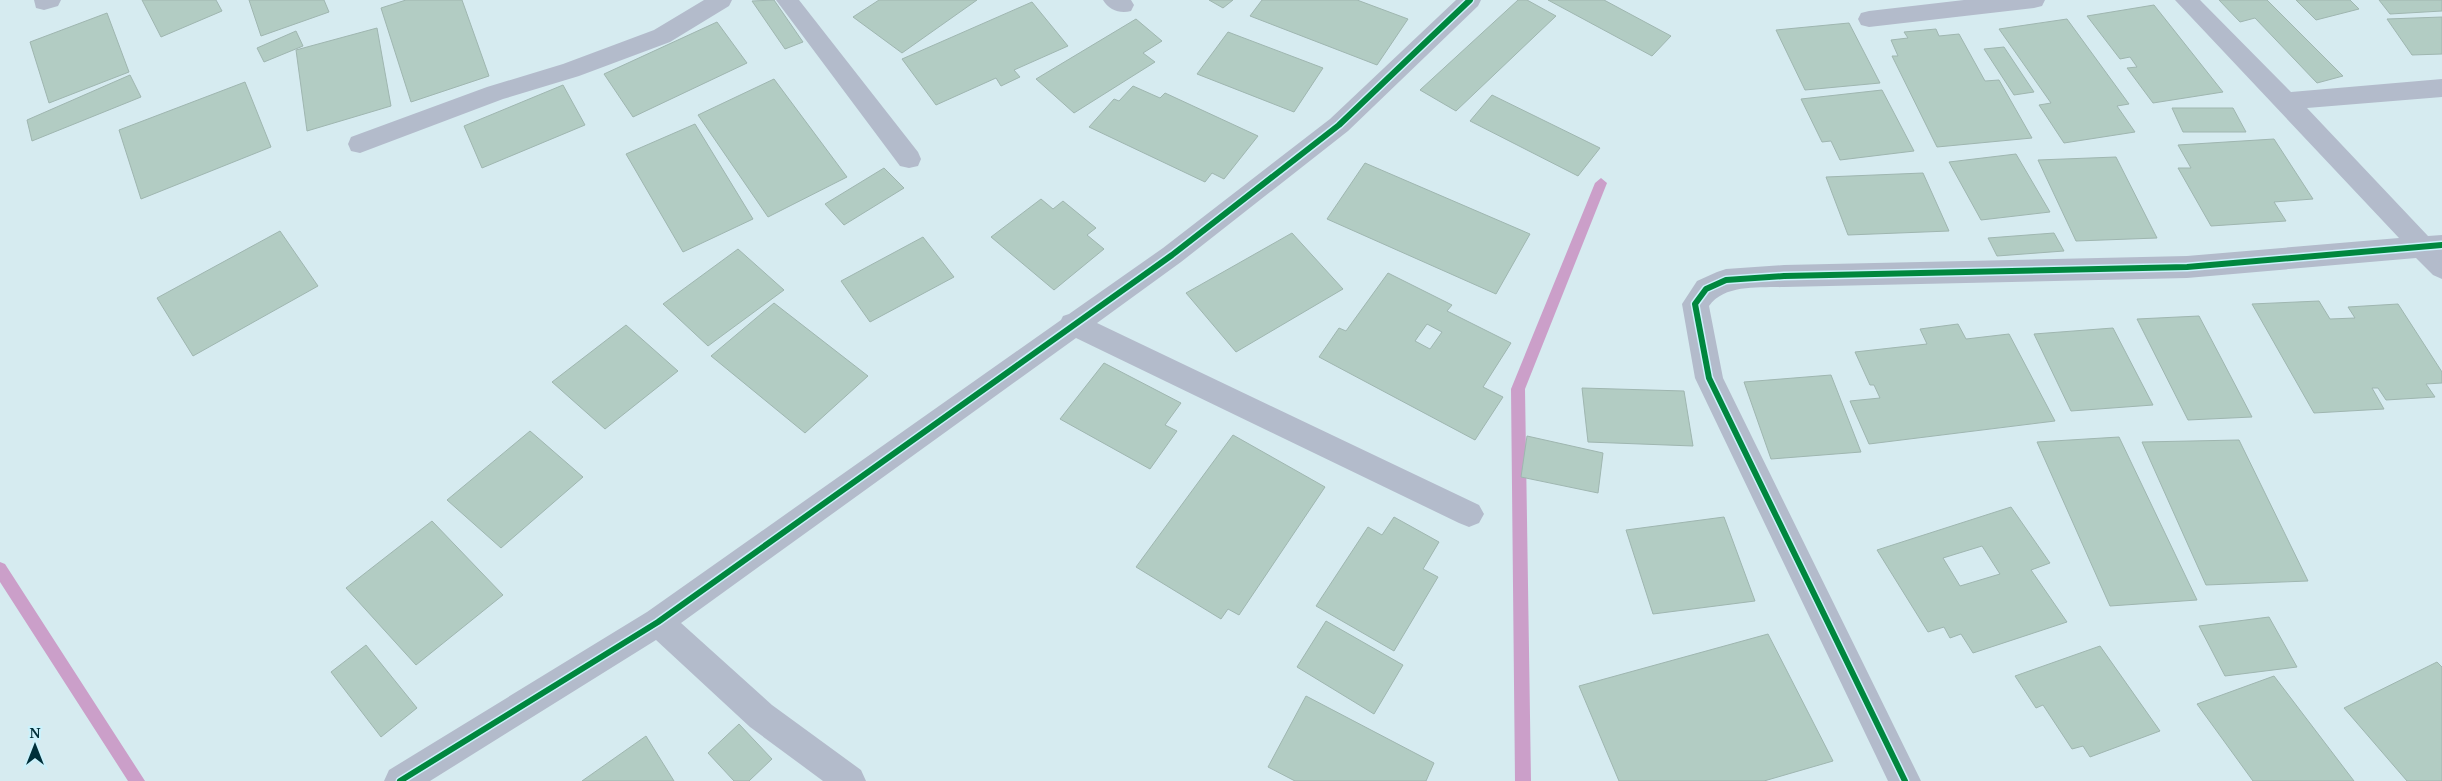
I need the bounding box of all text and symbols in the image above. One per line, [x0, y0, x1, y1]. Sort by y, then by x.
north arrow [10, 721, 60, 771]
text: N [29, 723, 41, 742]

